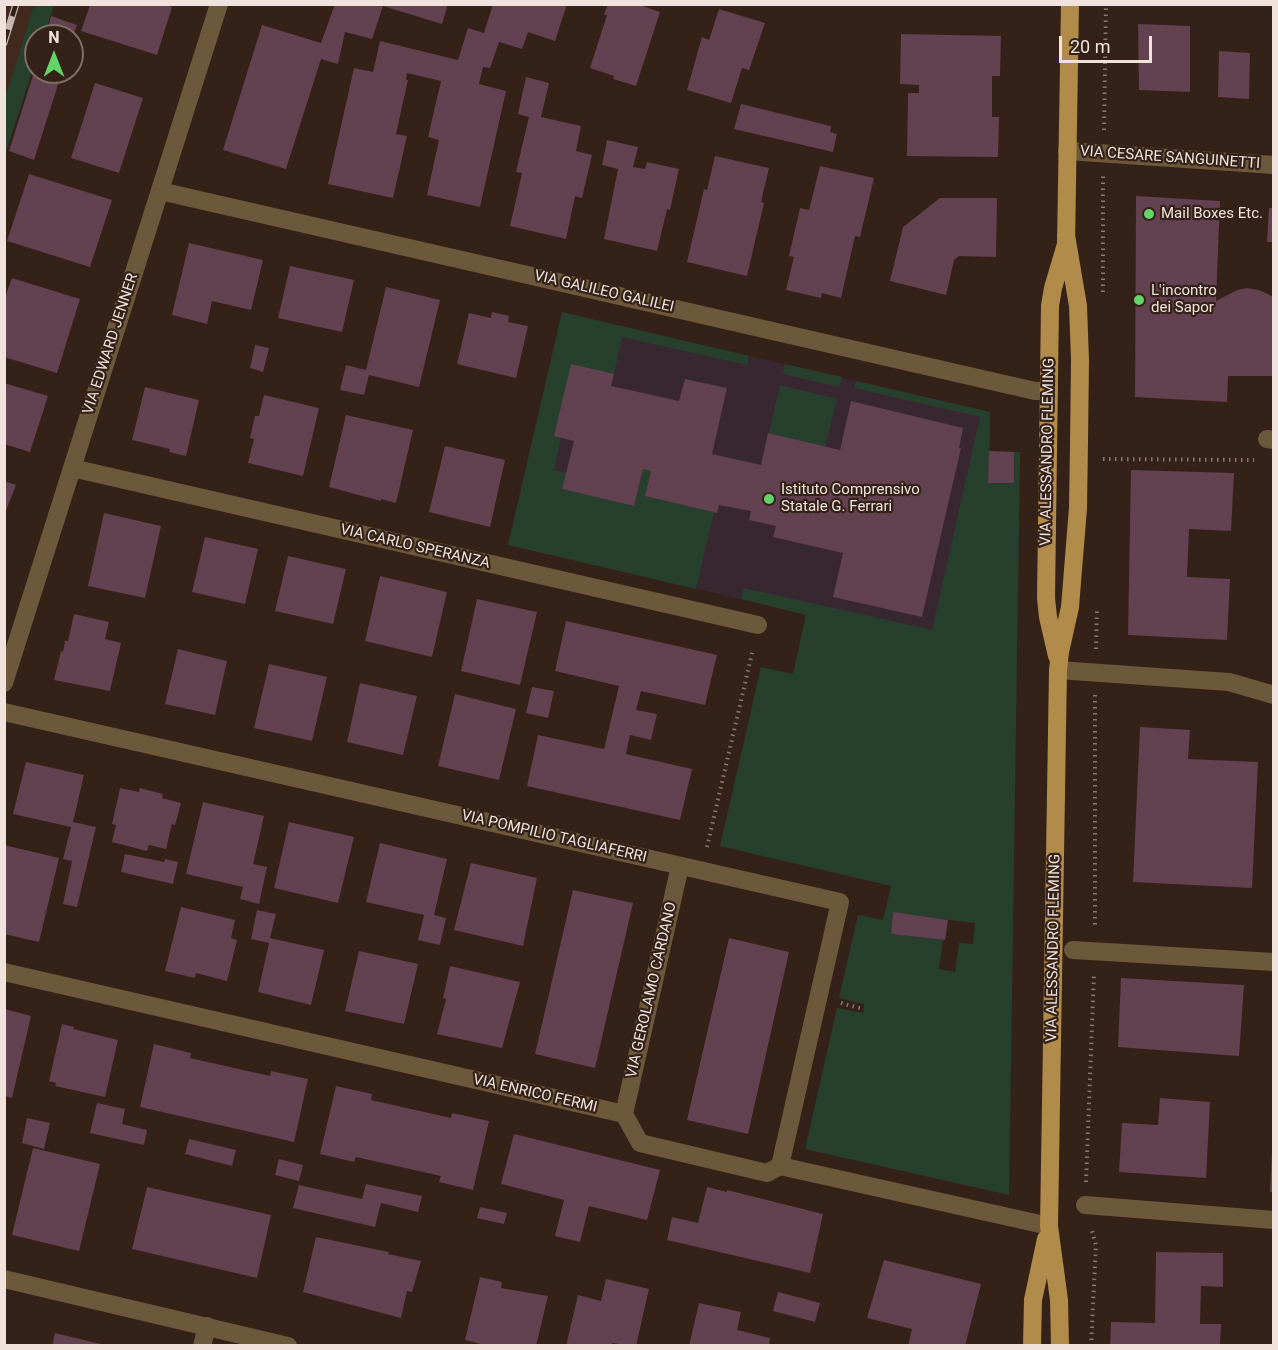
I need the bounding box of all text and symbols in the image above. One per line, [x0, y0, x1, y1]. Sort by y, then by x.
north arrow [24, 24, 84, 84]
scale bar [1062, 24, 1155, 62]
text: N [48, 28, 60, 47]
text: 20 m [1070, 36, 1110, 57]
street label: VIA CESARE SANGUINETTI [1079, 143, 1261, 173]
place label: Mail Boxes Etc. [1161, 205, 1263, 223]
marker: Mail Boxes Etc. [1142, 207, 1156, 221]
street label: VIA GALILEO GALILEI [532, 267, 676, 317]
street label: VIA EDWARD JENNER [80, 271, 142, 417]
place label: L'incontro dei Sapor [1151, 282, 1217, 317]
marker: L'incontro dei Sapor [1132, 293, 1146, 307]
street label: VIA ALESSANDRO FLEMING [1037, 358, 1059, 546]
place label: Istituto Comprensivo Statale G. Ferrari [781, 481, 920, 516]
marker: Istituto Comprensivo Statale G. Ferrari [762, 492, 776, 506]
street label: VIA CARLO SPERANZA [338, 521, 492, 573]
street label: VIA POMPILIO TAGLIAFERRI [460, 807, 648, 867]
street label: VIA ALESSANDRO FLEMING [1043, 854, 1065, 1042]
street label: VIA GEROLAMO CARDANO [623, 900, 681, 1080]
street label: VIA ENRICO FERMI [471, 1071, 599, 1117]

